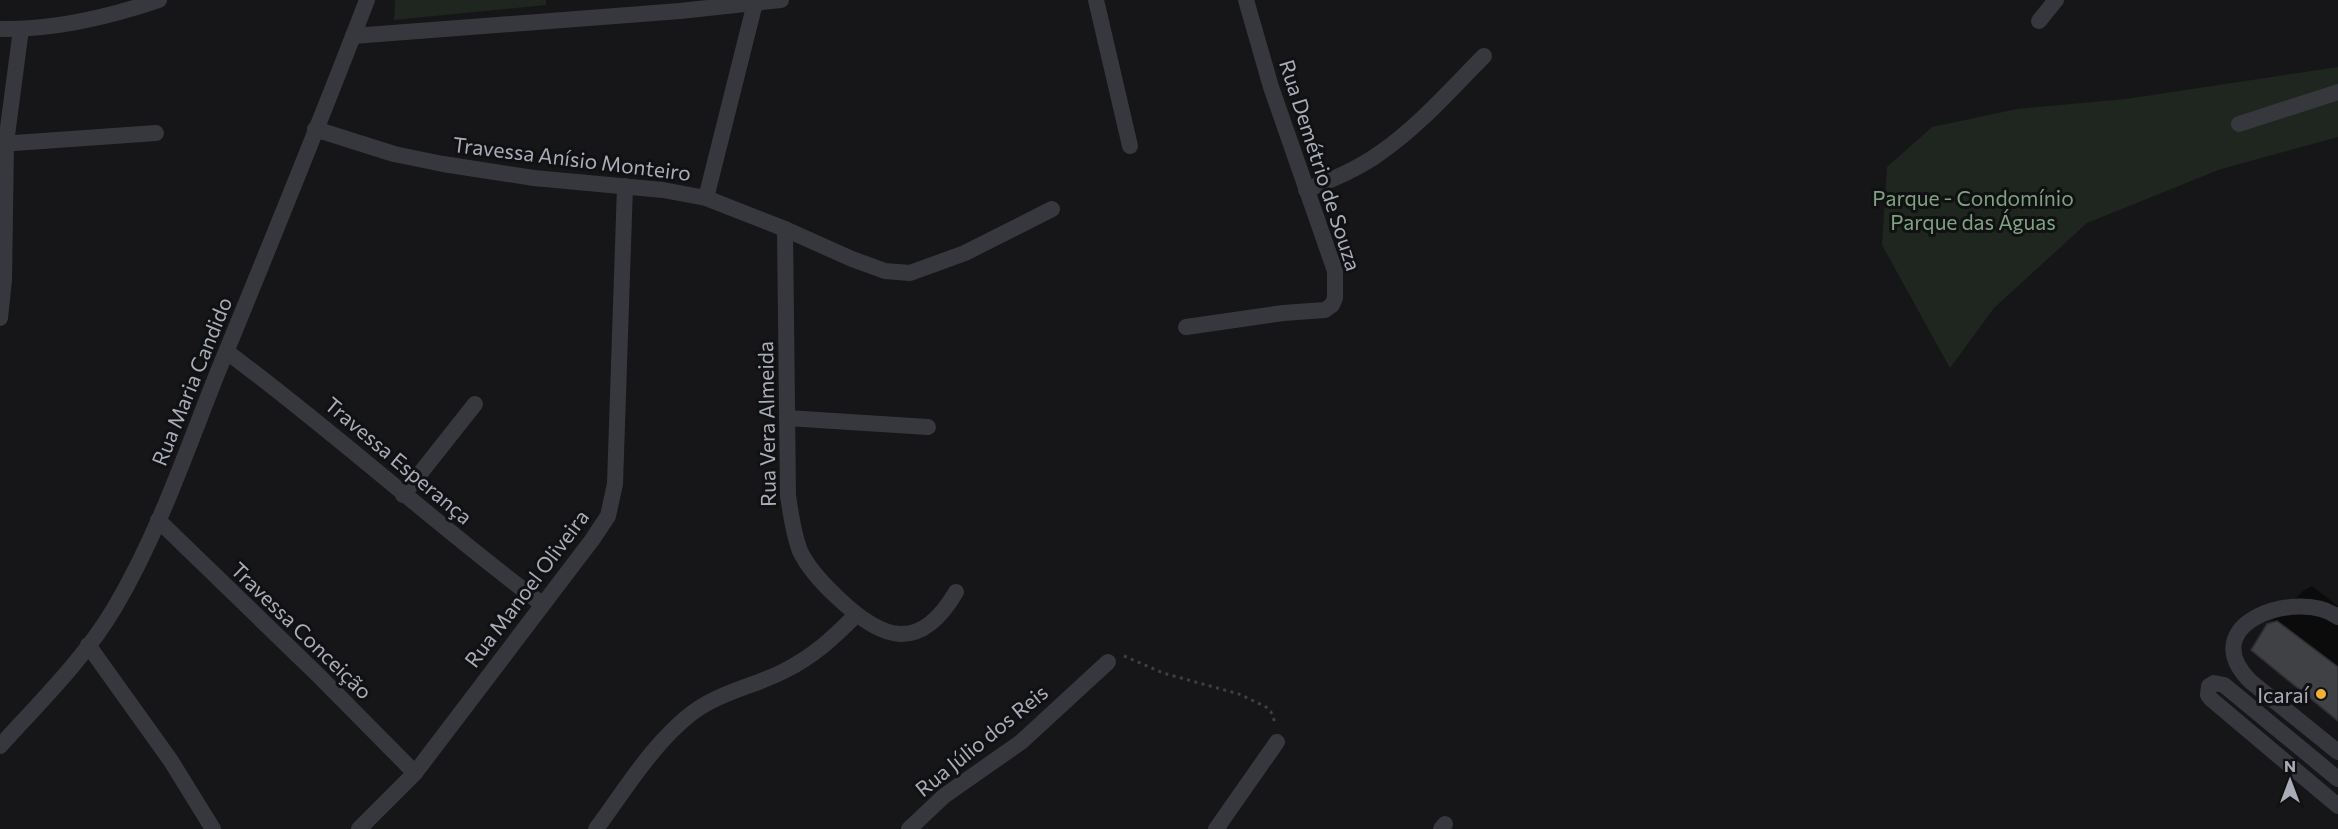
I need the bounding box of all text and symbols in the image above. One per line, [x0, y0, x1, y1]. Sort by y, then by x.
street label: Rua Demétrio de Souza [1275, 56, 1367, 274]
street label: Travessa Anísio Monteiro [451, 131, 693, 185]
park label: Parque - Condomínio Parque das Águas [1872, 185, 2074, 234]
street label: Rua Maria Candido [146, 293, 236, 469]
street label: Rua Vera Almeida [752, 341, 780, 507]
street label: Travessa Esperança [320, 391, 478, 529]
street label: Rua Manoel Oliveira [459, 504, 593, 672]
street label: Travessa Conceição [226, 556, 378, 704]
street label: Rua Júlio dos Reis [910, 679, 1052, 801]
place label: Icaraí [2257, 682, 2310, 707]
marker: Icaraí [2314, 687, 2328, 701]
north arrow [2260, 751, 2320, 811]
text: N [2284, 756, 2296, 775]

